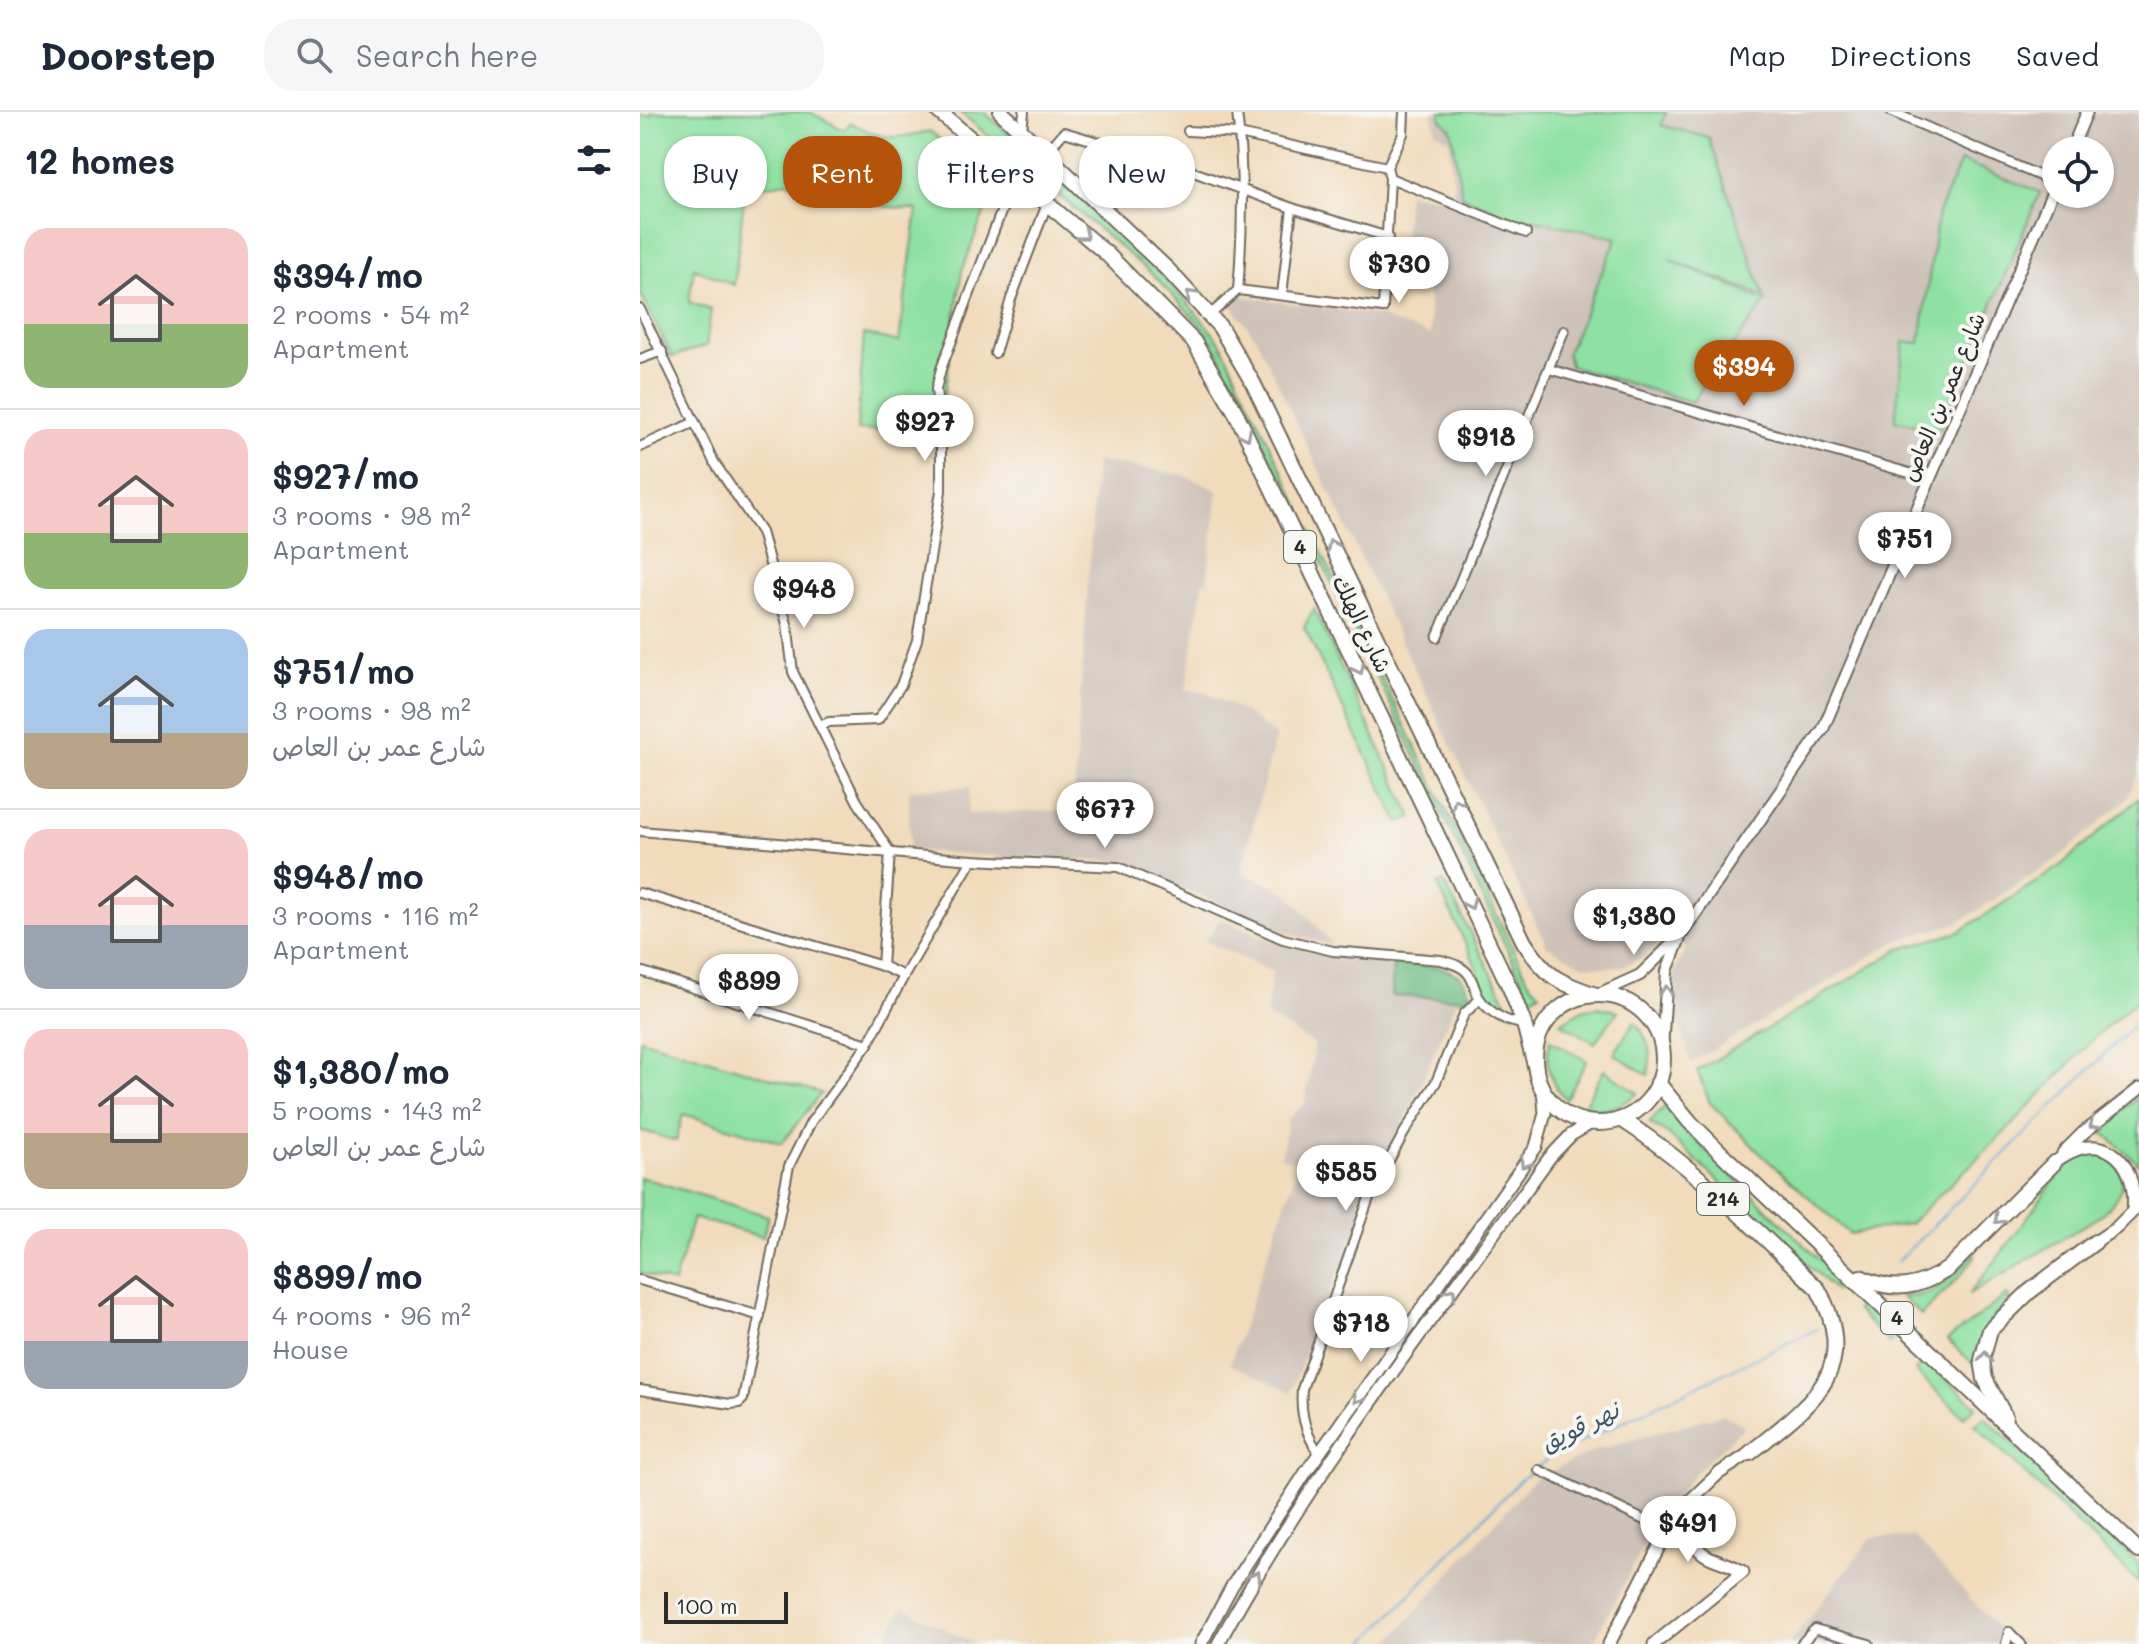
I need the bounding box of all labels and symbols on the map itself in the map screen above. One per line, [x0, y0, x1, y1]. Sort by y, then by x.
one-way arrow [1075, 225, 1090, 240]
pin: $730 [1352, 237, 1446, 305]
one-way arrow [1187, 290, 1201, 305]
street label: شارع عمر بن العاص [1894, 308, 1993, 487]
pin: $394 [1697, 340, 1791, 408]
pin: $927 [878, 395, 972, 463]
pin: $918 [1439, 410, 1533, 478]
one-way arrow [1236, 427, 1252, 441]
pin: $751 [1858, 512, 1952, 580]
road number: 4 [1284, 531, 1316, 563]
one-way arrow [1326, 539, 1342, 554]
pin: $948 [757, 562, 851, 630]
street label: شارع الهلك [1325, 570, 1399, 678]
one-way arrow [1349, 661, 1365, 676]
pin: $677 [1058, 782, 1152, 850]
one-way arrow [1452, 798, 1467, 813]
pin: $1,380 [1569, 889, 1699, 957]
one-way arrow [1461, 896, 1477, 910]
pin: $899 [702, 954, 796, 1022]
one-way arrow [1657, 984, 1674, 997]
one-way arrow [2088, 1114, 2103, 1128]
pin: $585 [1299, 1145, 1393, 1213]
one-way arrow [1520, 1155, 1535, 1169]
road number: 214 [1697, 1183, 1749, 1215]
one-way arrow [1994, 1209, 2008, 1224]
one-way arrow [1442, 1287, 1456, 1302]
pin: $718 [1314, 1296, 1408, 1364]
road number: 4 [1881, 1302, 1913, 1334]
one-way arrow [1976, 1350, 1993, 1363]
one-way arrow [1353, 1390, 1368, 1404]
water label: نهر قويق [1535, 1392, 1626, 1458]
pin: $491 [1641, 1496, 1735, 1564]
one-way arrow [1246, 1570, 1262, 1585]
scale bar [664, 1588, 788, 1624]

